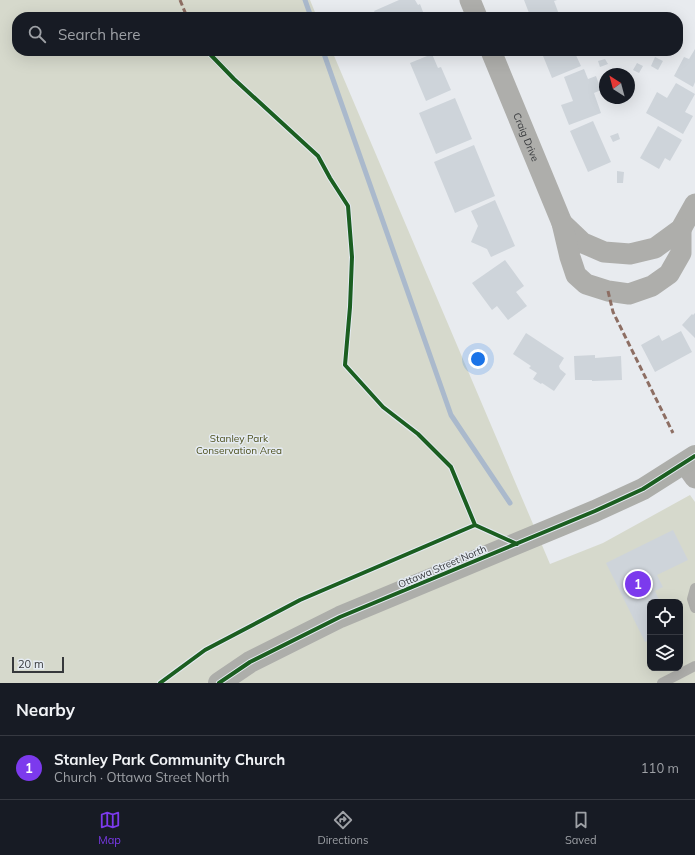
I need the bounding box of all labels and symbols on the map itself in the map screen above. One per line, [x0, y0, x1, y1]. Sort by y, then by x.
north arrow [599, 68, 635, 104]
street label: Craig Drive [510, 111, 542, 164]
your location [468, 349, 488, 369]
park label: Stanley Park Conservation Area [196, 432, 282, 457]
street label: Ottawa Street North [396, 542, 488, 591]
pin: 1 [625, 569, 651, 599]
scale bar [12, 655, 64, 674]

